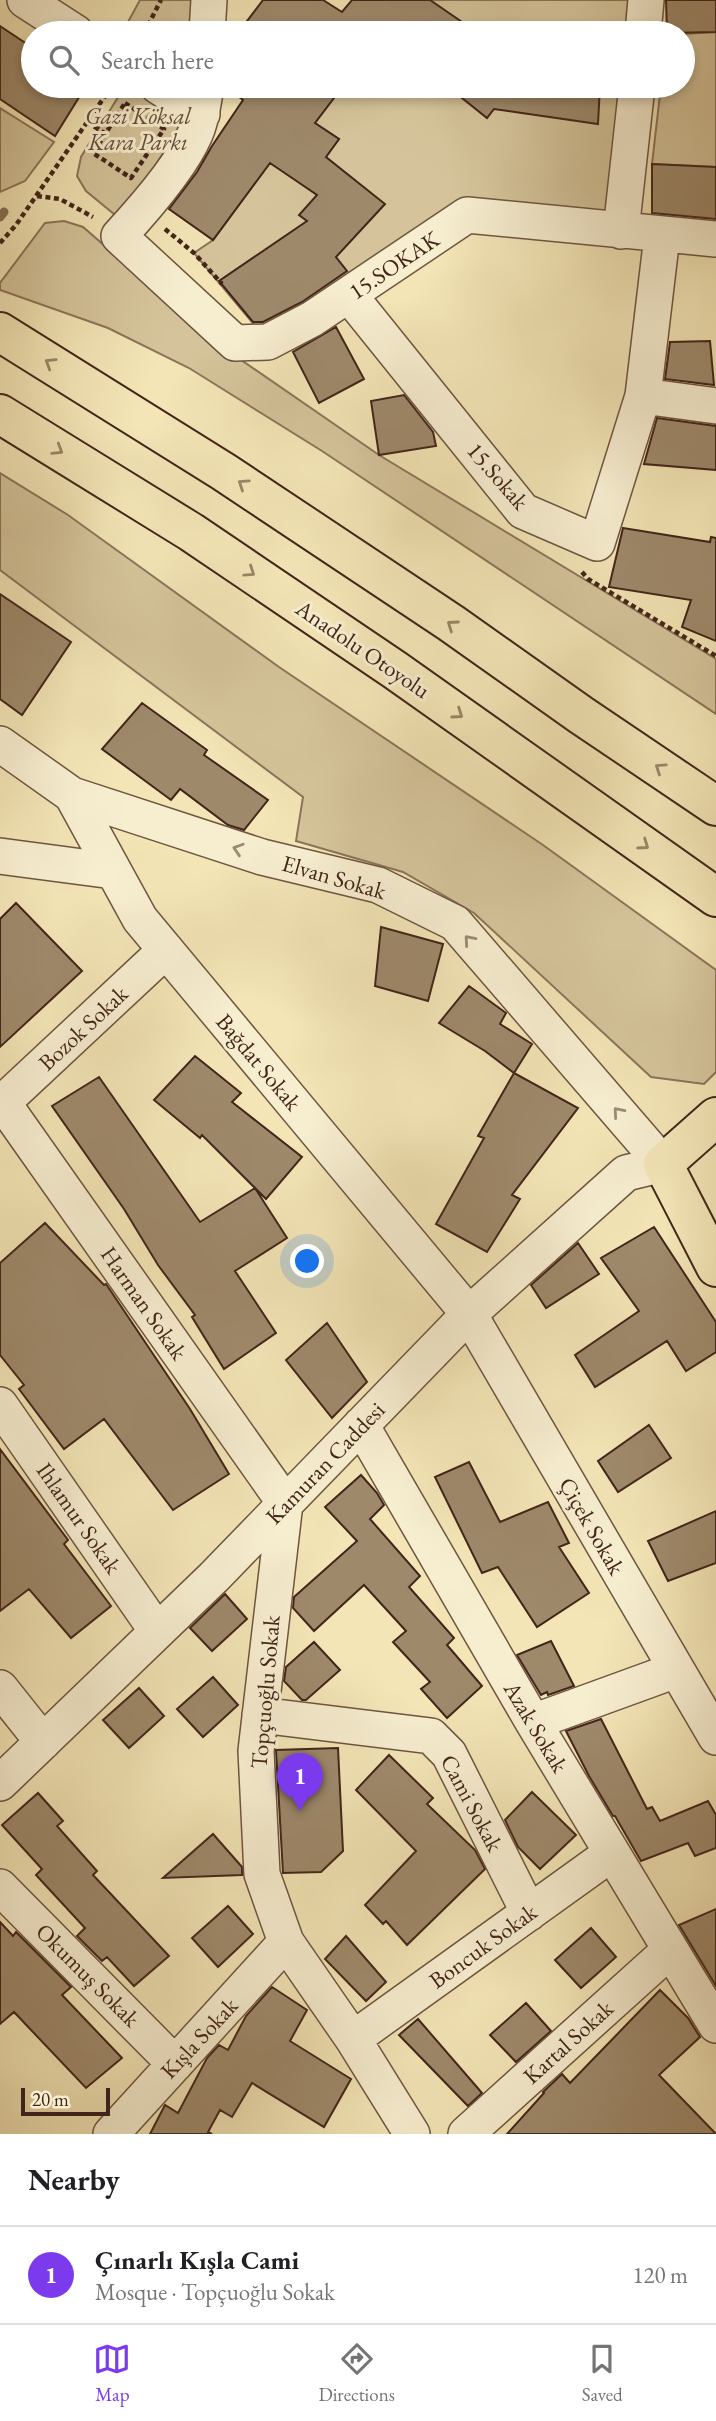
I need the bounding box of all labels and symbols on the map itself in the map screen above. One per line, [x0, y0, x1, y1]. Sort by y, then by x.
park label: Gazi Köksal Kara Parkı [85, 101, 191, 157]
street label: 15.SOKAK [343, 224, 445, 306]
one-way arrow [45, 359, 58, 372]
street label: 15.Sokak [460, 436, 536, 517]
one-way arrow [51, 441, 64, 454]
one-way arrow [238, 480, 251, 492]
one-way arrow [242, 564, 255, 576]
street label: Anadolu Otoyolu [289, 592, 436, 705]
one-way arrow [447, 621, 460, 633]
one-way arrow [450, 706, 463, 718]
one-way arrow [655, 763, 668, 776]
one-way arrow [636, 837, 649, 849]
one-way arrow [233, 843, 245, 858]
street label: Elvan Sokak [279, 848, 391, 906]
one-way arrow [465, 935, 477, 948]
street label: Bozok Sokak [32, 978, 135, 1077]
street label: Bağdat Sokak [210, 1007, 309, 1118]
one-way arrow [614, 1107, 626, 1120]
street label: Harman Sokak [94, 1240, 195, 1367]
your location [290, 1244, 324, 1278]
street label: Kamuran Caddesi [259, 1395, 391, 1531]
street label: Ihlamur Sokak [30, 1456, 129, 1580]
street label: Çiçek Sokak [552, 1472, 633, 1581]
street label: Topçuoğlu Sokak [243, 1613, 287, 1770]
street label: Azak Sokak [497, 1675, 576, 1779]
street label: Cami Sokak [434, 1749, 511, 1858]
pin: 1 [277, 1753, 323, 1811]
street label: Boncuk Sokak [423, 1896, 544, 1995]
street label: Okumuş Sokak [30, 1917, 147, 2034]
street label: Kışla Sokak [154, 1990, 245, 2085]
street label: Kartal Sokak [517, 1993, 620, 2090]
scale bar [21, 2085, 110, 2117]

